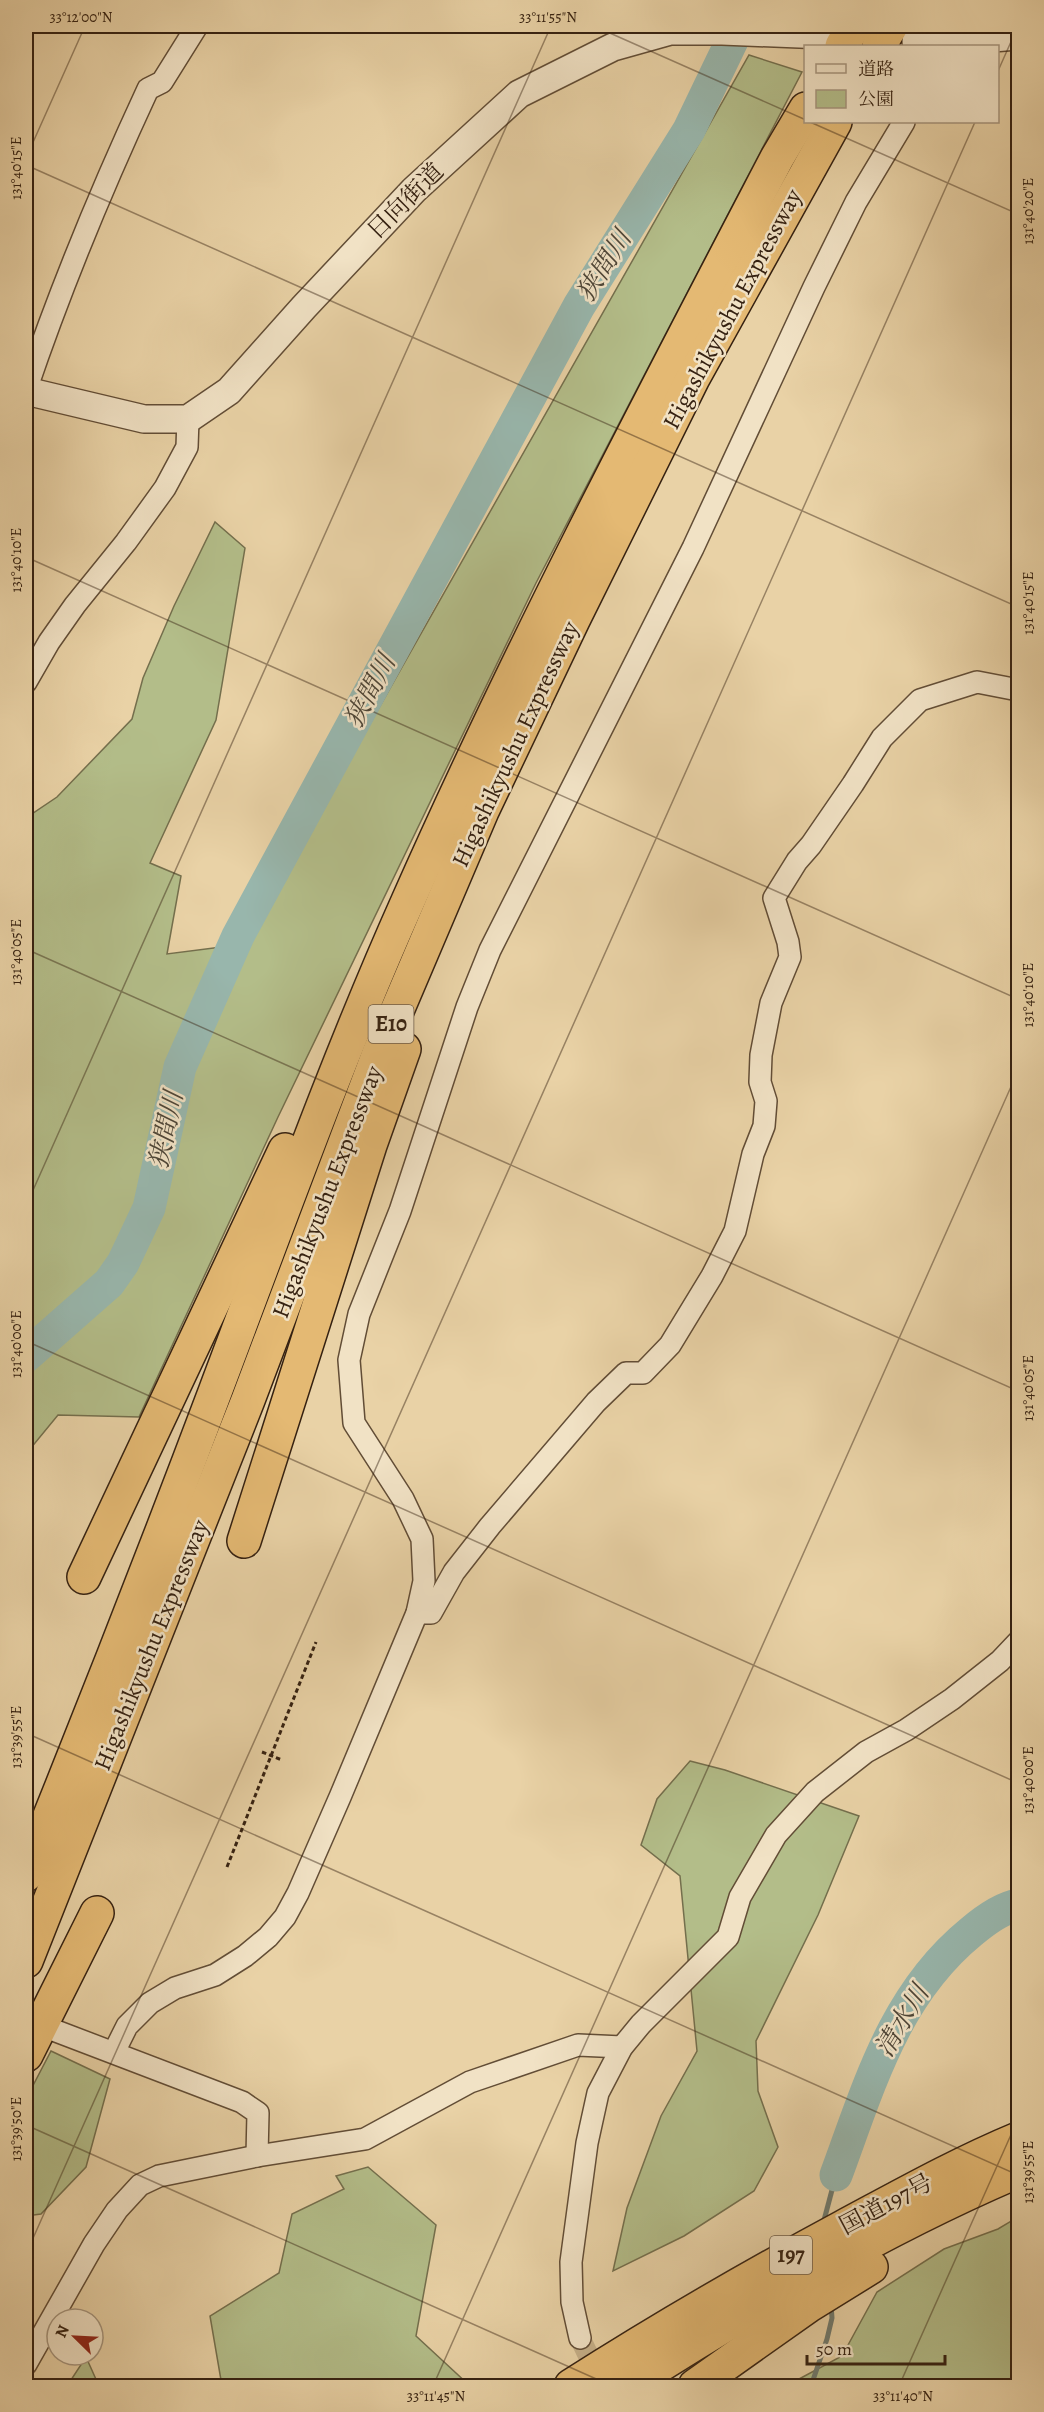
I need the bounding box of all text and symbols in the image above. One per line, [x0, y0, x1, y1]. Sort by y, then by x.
text: 33°12'00"N [49, 7, 113, 27]
text: 33°11'55"N [519, 7, 577, 27]
legend [804, 45, 999, 123]
text: 道路 [858, 57, 894, 81]
text: 公園 [858, 87, 894, 111]
text: 131°40'15"E [6, 136, 26, 200]
street label: 日向街道 [360, 156, 450, 246]
text: 131°40'20"E [1018, 178, 1038, 244]
street label: Higashikyushu Expressway [655, 183, 809, 435]
water label: 狭間川 [568, 221, 641, 308]
text: 131°40'10"E [6, 528, 26, 592]
text: 131°40'15"E [1018, 571, 1038, 635]
street label: Higashikyushu Expressway [444, 616, 586, 872]
water label: 狭間川 [336, 646, 405, 734]
text: 131°40'05"E [6, 919, 26, 985]
text: 131°40'10"E [1018, 963, 1038, 1027]
road number: E10 [368, 1005, 414, 1043]
street label: Higashikyushu Expressway [264, 1061, 390, 1323]
water label: 狭間川 [141, 1085, 192, 1172]
text: 131°40'00"E [6, 1310, 26, 1378]
text: 131°40'05"E [1018, 1355, 1038, 1421]
street label: Higashikyushu Expressway [86, 1515, 216, 1775]
text: 131°39'55"E [6, 1706, 26, 1768]
text: 131°40'00"E [1018, 1746, 1038, 1814]
water label: 清水川 [867, 1976, 939, 2063]
text: 131°39'50"E [6, 2097, 26, 2161]
text: 131°39'55"E [1018, 2141, 1038, 2203]
street label: 国道197号 [834, 2166, 938, 2242]
road number: 197 [770, 2236, 812, 2274]
north arrow [45, 2307, 105, 2367]
text: N [50, 2321, 75, 2341]
scale bar [807, 2328, 945, 2366]
text: 50 m [816, 2337, 852, 2361]
text: 33°11'45"N [407, 2386, 465, 2406]
text: 33°11'40"N [873, 2386, 933, 2406]

